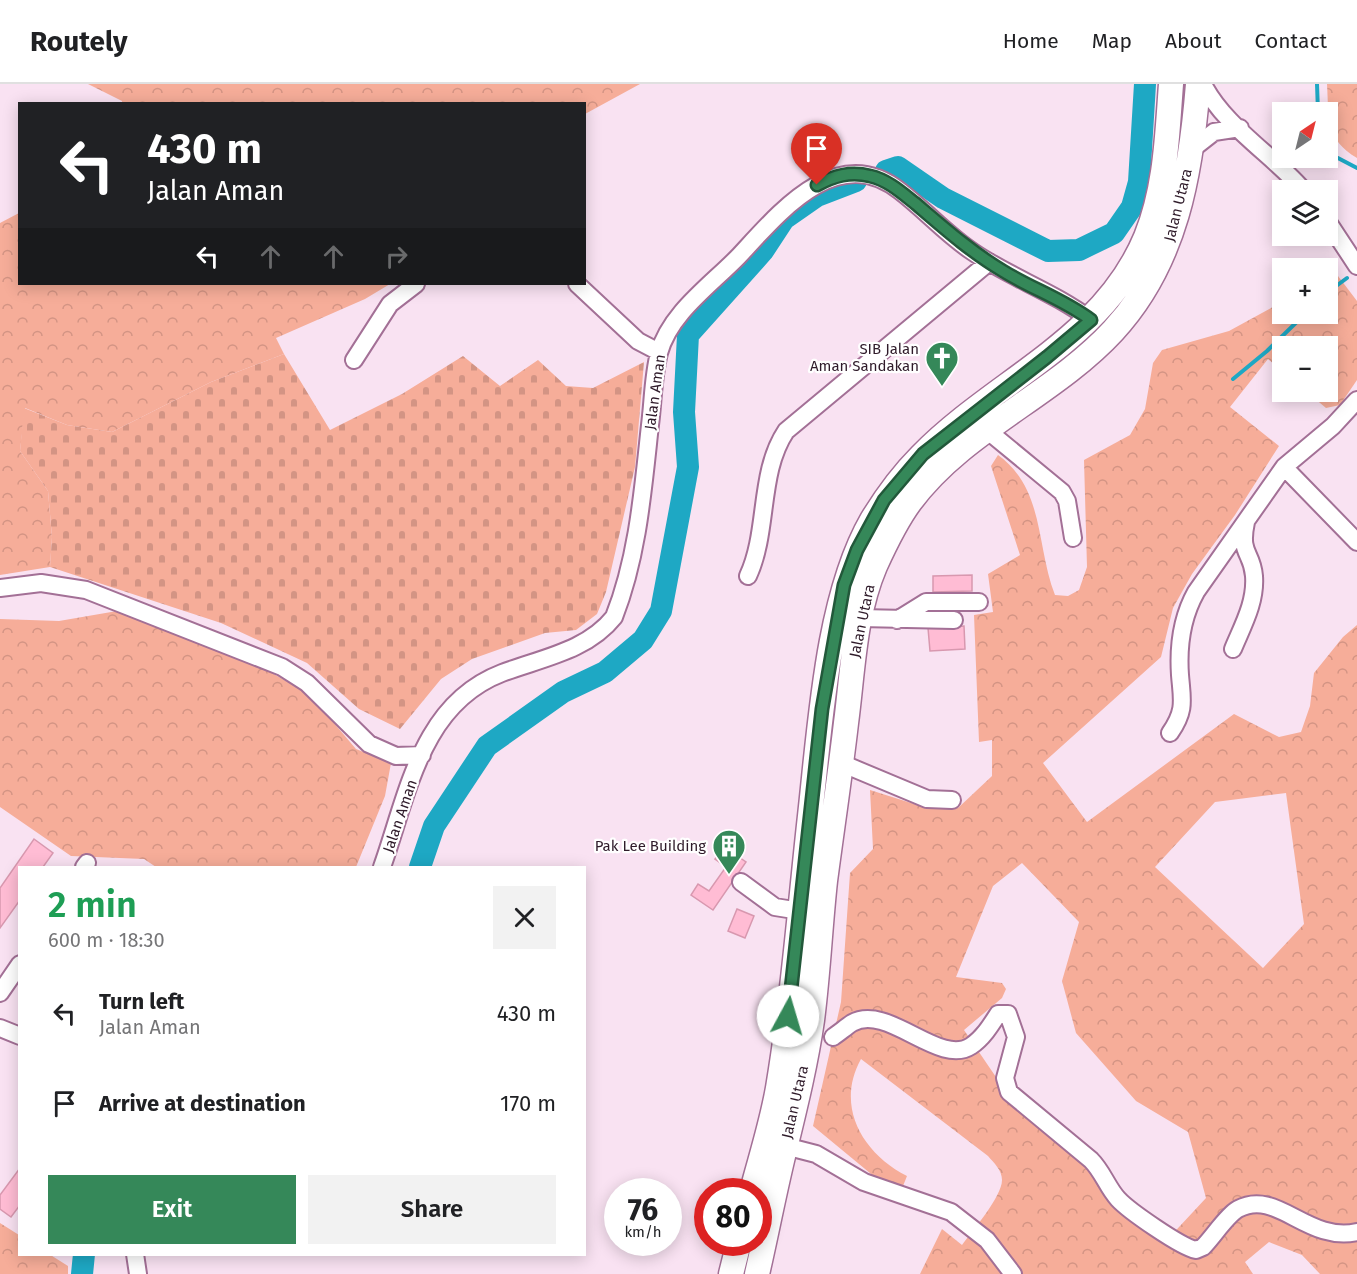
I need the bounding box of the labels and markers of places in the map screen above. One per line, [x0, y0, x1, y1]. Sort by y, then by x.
pin [791, 123, 842, 185]
place label: SIB Jalan Aman Sandakan [810, 340, 919, 375]
church icon: SIB Jalan Aman Sandakan [924, 340, 960, 387]
building icon: Pak Lee Building [711, 828, 747, 875]
place label: Pak Lee Building [595, 837, 706, 855]

